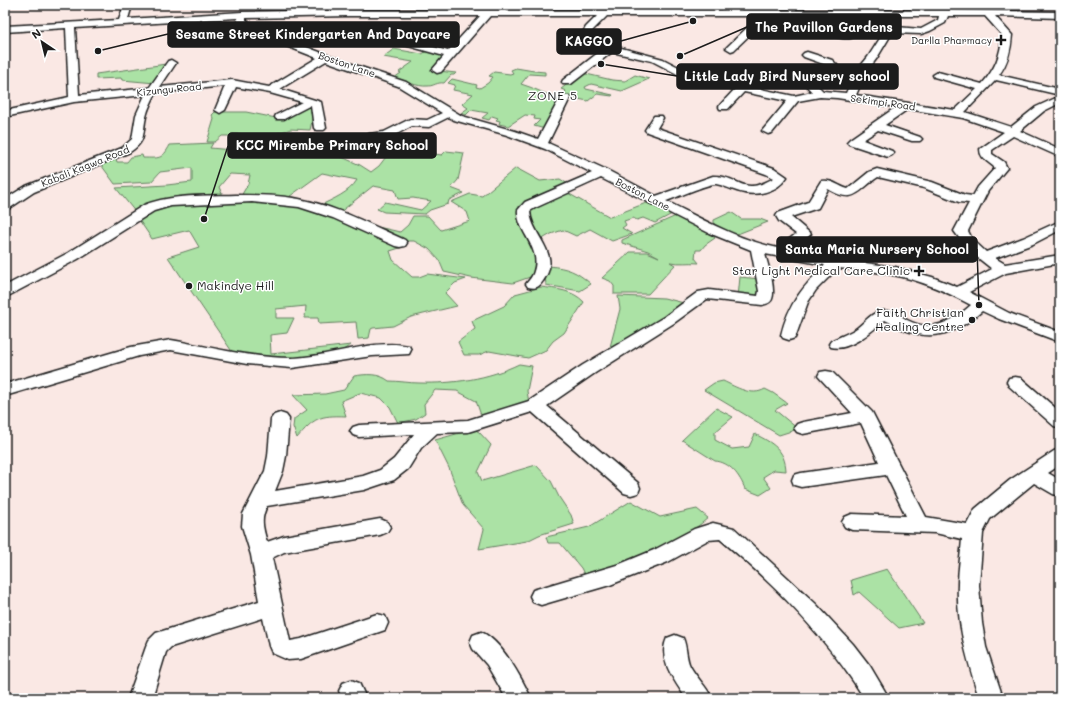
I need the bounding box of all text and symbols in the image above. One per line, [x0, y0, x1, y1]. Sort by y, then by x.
callout: The Pavillon Gardens [747, 14, 901, 39]
text: The Pavillon Gardens [755, 18, 893, 35]
north arrow [22, 22, 62, 62]
callout: Sesame Street Kindergarten And Daycare [168, 22, 459, 47]
text: N [28, 25, 44, 42]
text: Sesame Street Kindergarten And Daycare [175, 25, 451, 43]
callout: KAGGO [557, 29, 621, 54]
text: KAGGO [565, 32, 613, 49]
place label: Darlla Pharmacy [911, 33, 992, 47]
marker: Darlla Pharmacy [995, 34, 1007, 46]
street label: Boston Lane [317, 48, 377, 80]
callout: Little Lady Bird Nursery school [677, 64, 898, 89]
text: Little Lady Bird Nursery school [684, 67, 890, 85]
street label: Kizungu Road [136, 79, 202, 99]
district label: ZONE 5 [528, 87, 578, 103]
street label: Sekimpi Road [850, 91, 916, 113]
callout: KCC Mirembe Primary School [228, 133, 436, 158]
text: KCC Mirembe Primary School [236, 136, 428, 154]
street label: Kabali Kagwa Road [39, 142, 131, 190]
street label: Boston Lane [613, 174, 673, 214]
callout: Santa Maria Nursery School [777, 237, 977, 262]
text: Santa Maria Nursery School [785, 240, 969, 258]
place label: Star Light Medical Care Clinic [732, 262, 910, 278]
marker: Star Light Medical Care Clinic [913, 265, 925, 277]
place label: Makindye Hill [197, 277, 274, 293]
marker: Makindye Hill [184, 281, 194, 291]
place label: Faith Christian Healing Centre [875, 304, 964, 334]
marker: Faith Christian Healing Centre [967, 315, 977, 325]

